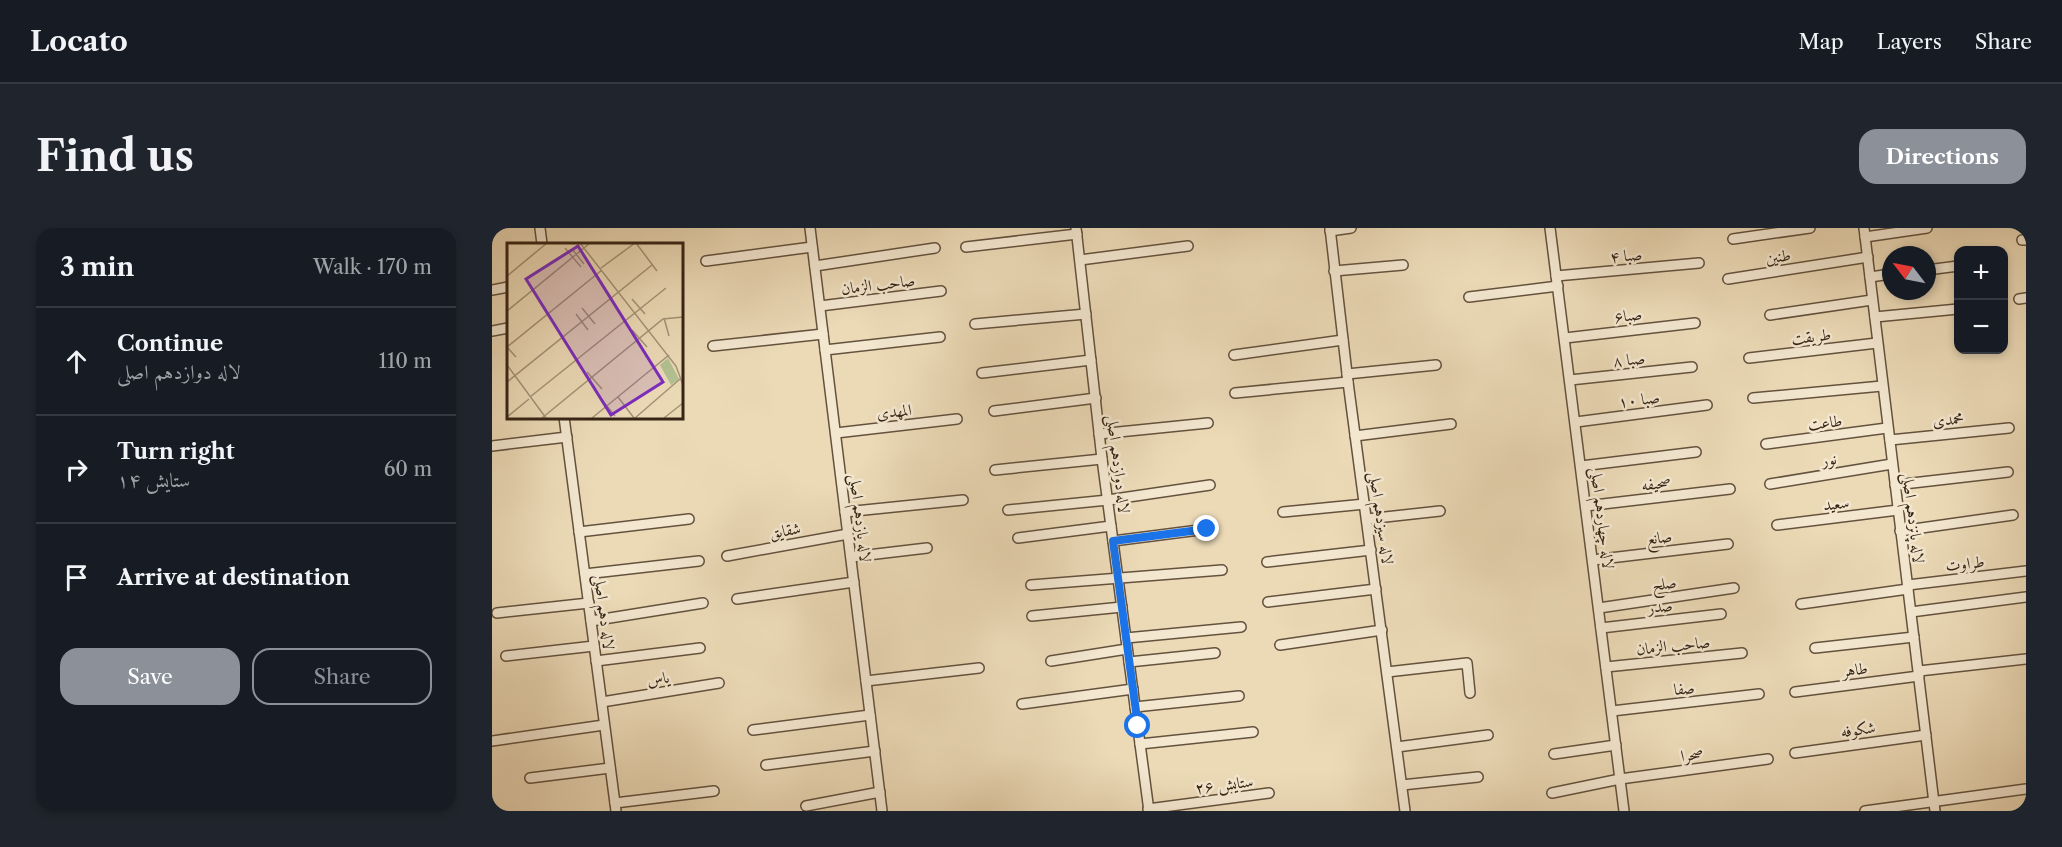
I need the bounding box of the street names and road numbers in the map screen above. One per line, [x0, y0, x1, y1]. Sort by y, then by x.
street label: صبا ۴ [1609, 244, 1643, 266]
street label: طنین [1764, 244, 1792, 268]
street label: صاحب الزمان [840, 270, 916, 299]
street label: صبا۶ [1613, 303, 1643, 327]
street label: طریقت [1790, 324, 1832, 349]
street label: صبا ۸ [1612, 347, 1646, 371]
street label: صبا ۱۰ [1617, 387, 1661, 411]
street label: المهدی [875, 399, 913, 423]
street label: محمدی [1931, 407, 1965, 431]
street label: طاعت [1807, 410, 1843, 434]
street label: لاله دوازدهم اصلی [1097, 414, 1135, 515]
street label: نور [1818, 448, 1838, 471]
street label: لاله چهاردهم اصلی [1581, 466, 1619, 571]
street label: لاله سیزدهم اصلی [1360, 470, 1398, 567]
street label: صحیفه [1640, 471, 1672, 495]
street label: لاله پانزدهم اصلی [1893, 472, 1929, 565]
street label: لاله یازدهم اصلی [840, 473, 876, 564]
street label: سعید [1822, 491, 1850, 515]
street label: شقایق [768, 517, 802, 544]
street label: صانع [1645, 526, 1674, 554]
street label: طراوت [1944, 551, 1986, 576]
street label: صلح [1650, 571, 1678, 600]
street label: لاله دهم اصلی [585, 573, 620, 652]
street label: صدر [1644, 595, 1674, 617]
street label: صاحب الزمان [1635, 631, 1711, 660]
street label: طاهر [1839, 658, 1869, 682]
street label: یاس [645, 666, 672, 691]
street label: صفا [1673, 677, 1695, 699]
street label: شکوفه [1839, 717, 1877, 742]
street label: صحرا [1679, 743, 1705, 766]
street label: ستایش ۲۶ [1194, 771, 1254, 798]

